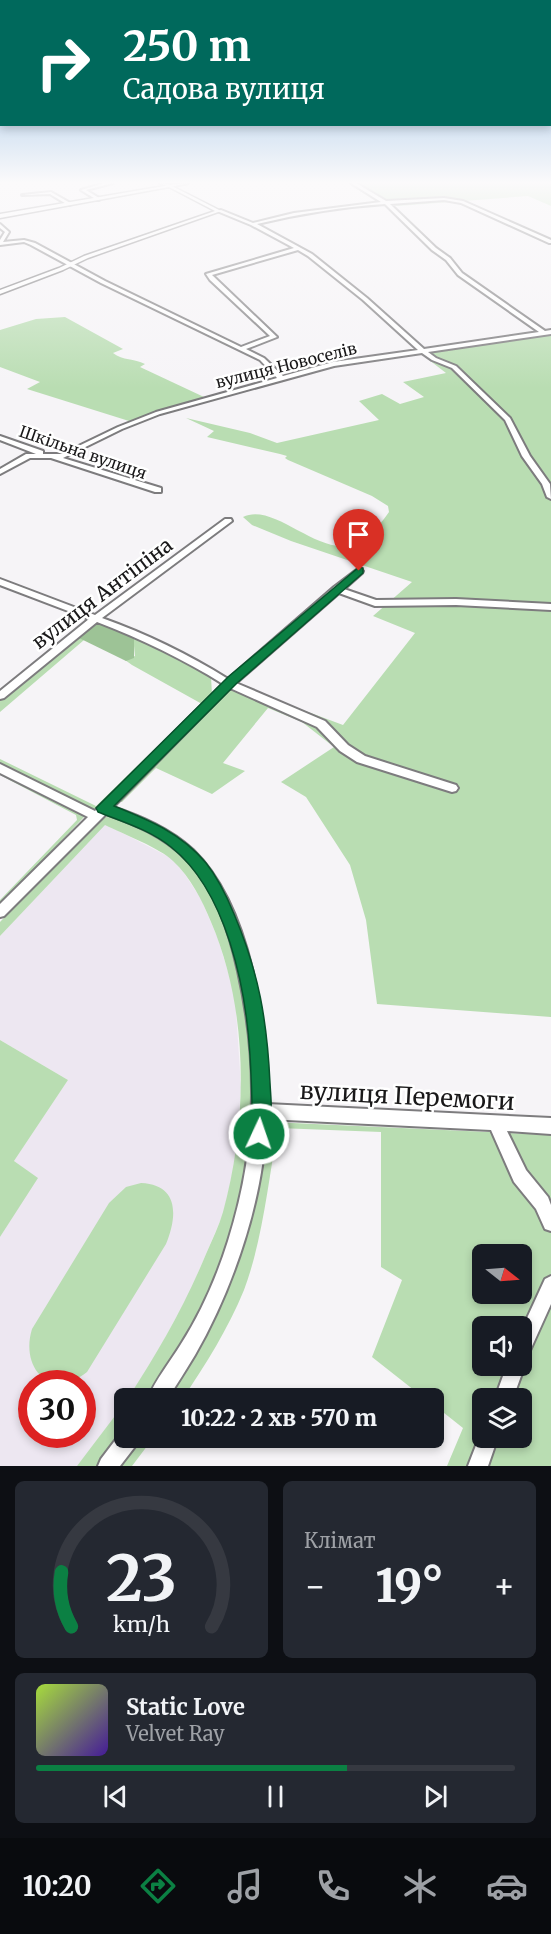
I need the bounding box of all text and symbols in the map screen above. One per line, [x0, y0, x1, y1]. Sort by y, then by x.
text: 250 m [123, 20, 251, 72]
icon: right [24, 24, 102, 102]
text: Садова вулиця [123, 72, 325, 106]
street label: вулиця Новоселів [213, 338, 359, 392]
street label: Шкільна вулиця [16, 421, 150, 483]
pin [333, 509, 384, 571]
icon: arrive [342, 518, 375, 551]
street label: вулиця Антіпіна [27, 532, 177, 654]
street label: вулиця Перемоги [299, 1075, 515, 1117]
position arrow [227, 1102, 291, 1166]
north arrow [472, 1244, 532, 1304]
map controls [472, 1244, 532, 1448]
button: sound [472, 1316, 532, 1376]
speed limit sign: 30 [18, 1370, 96, 1448]
button: layers [472, 1388, 532, 1448]
text: 10:22 · 2 хв · 570 m [181, 1404, 377, 1432]
text: Клімат [304, 1528, 376, 1553]
text: 23 [106, 1540, 177, 1618]
text: 19° [375, 1558, 444, 1614]
text: − [304, 1566, 326, 1607]
text: + [493, 1566, 515, 1607]
text: km/h [113, 1611, 170, 1638]
text: Static Love [126, 1693, 245, 1721]
text: Velvet Ray [126, 1721, 225, 1746]
icon: previous [99, 1780, 132, 1813]
icon: pause [259, 1780, 292, 1813]
icon: next [419, 1780, 452, 1813]
icon: directions [137, 1865, 179, 1907]
icon: music [224, 1865, 266, 1907]
icon: phone [312, 1865, 354, 1907]
icon: climate [399, 1865, 441, 1907]
icon: car [486, 1865, 528, 1907]
text: 10:20 [23, 1869, 92, 1903]

